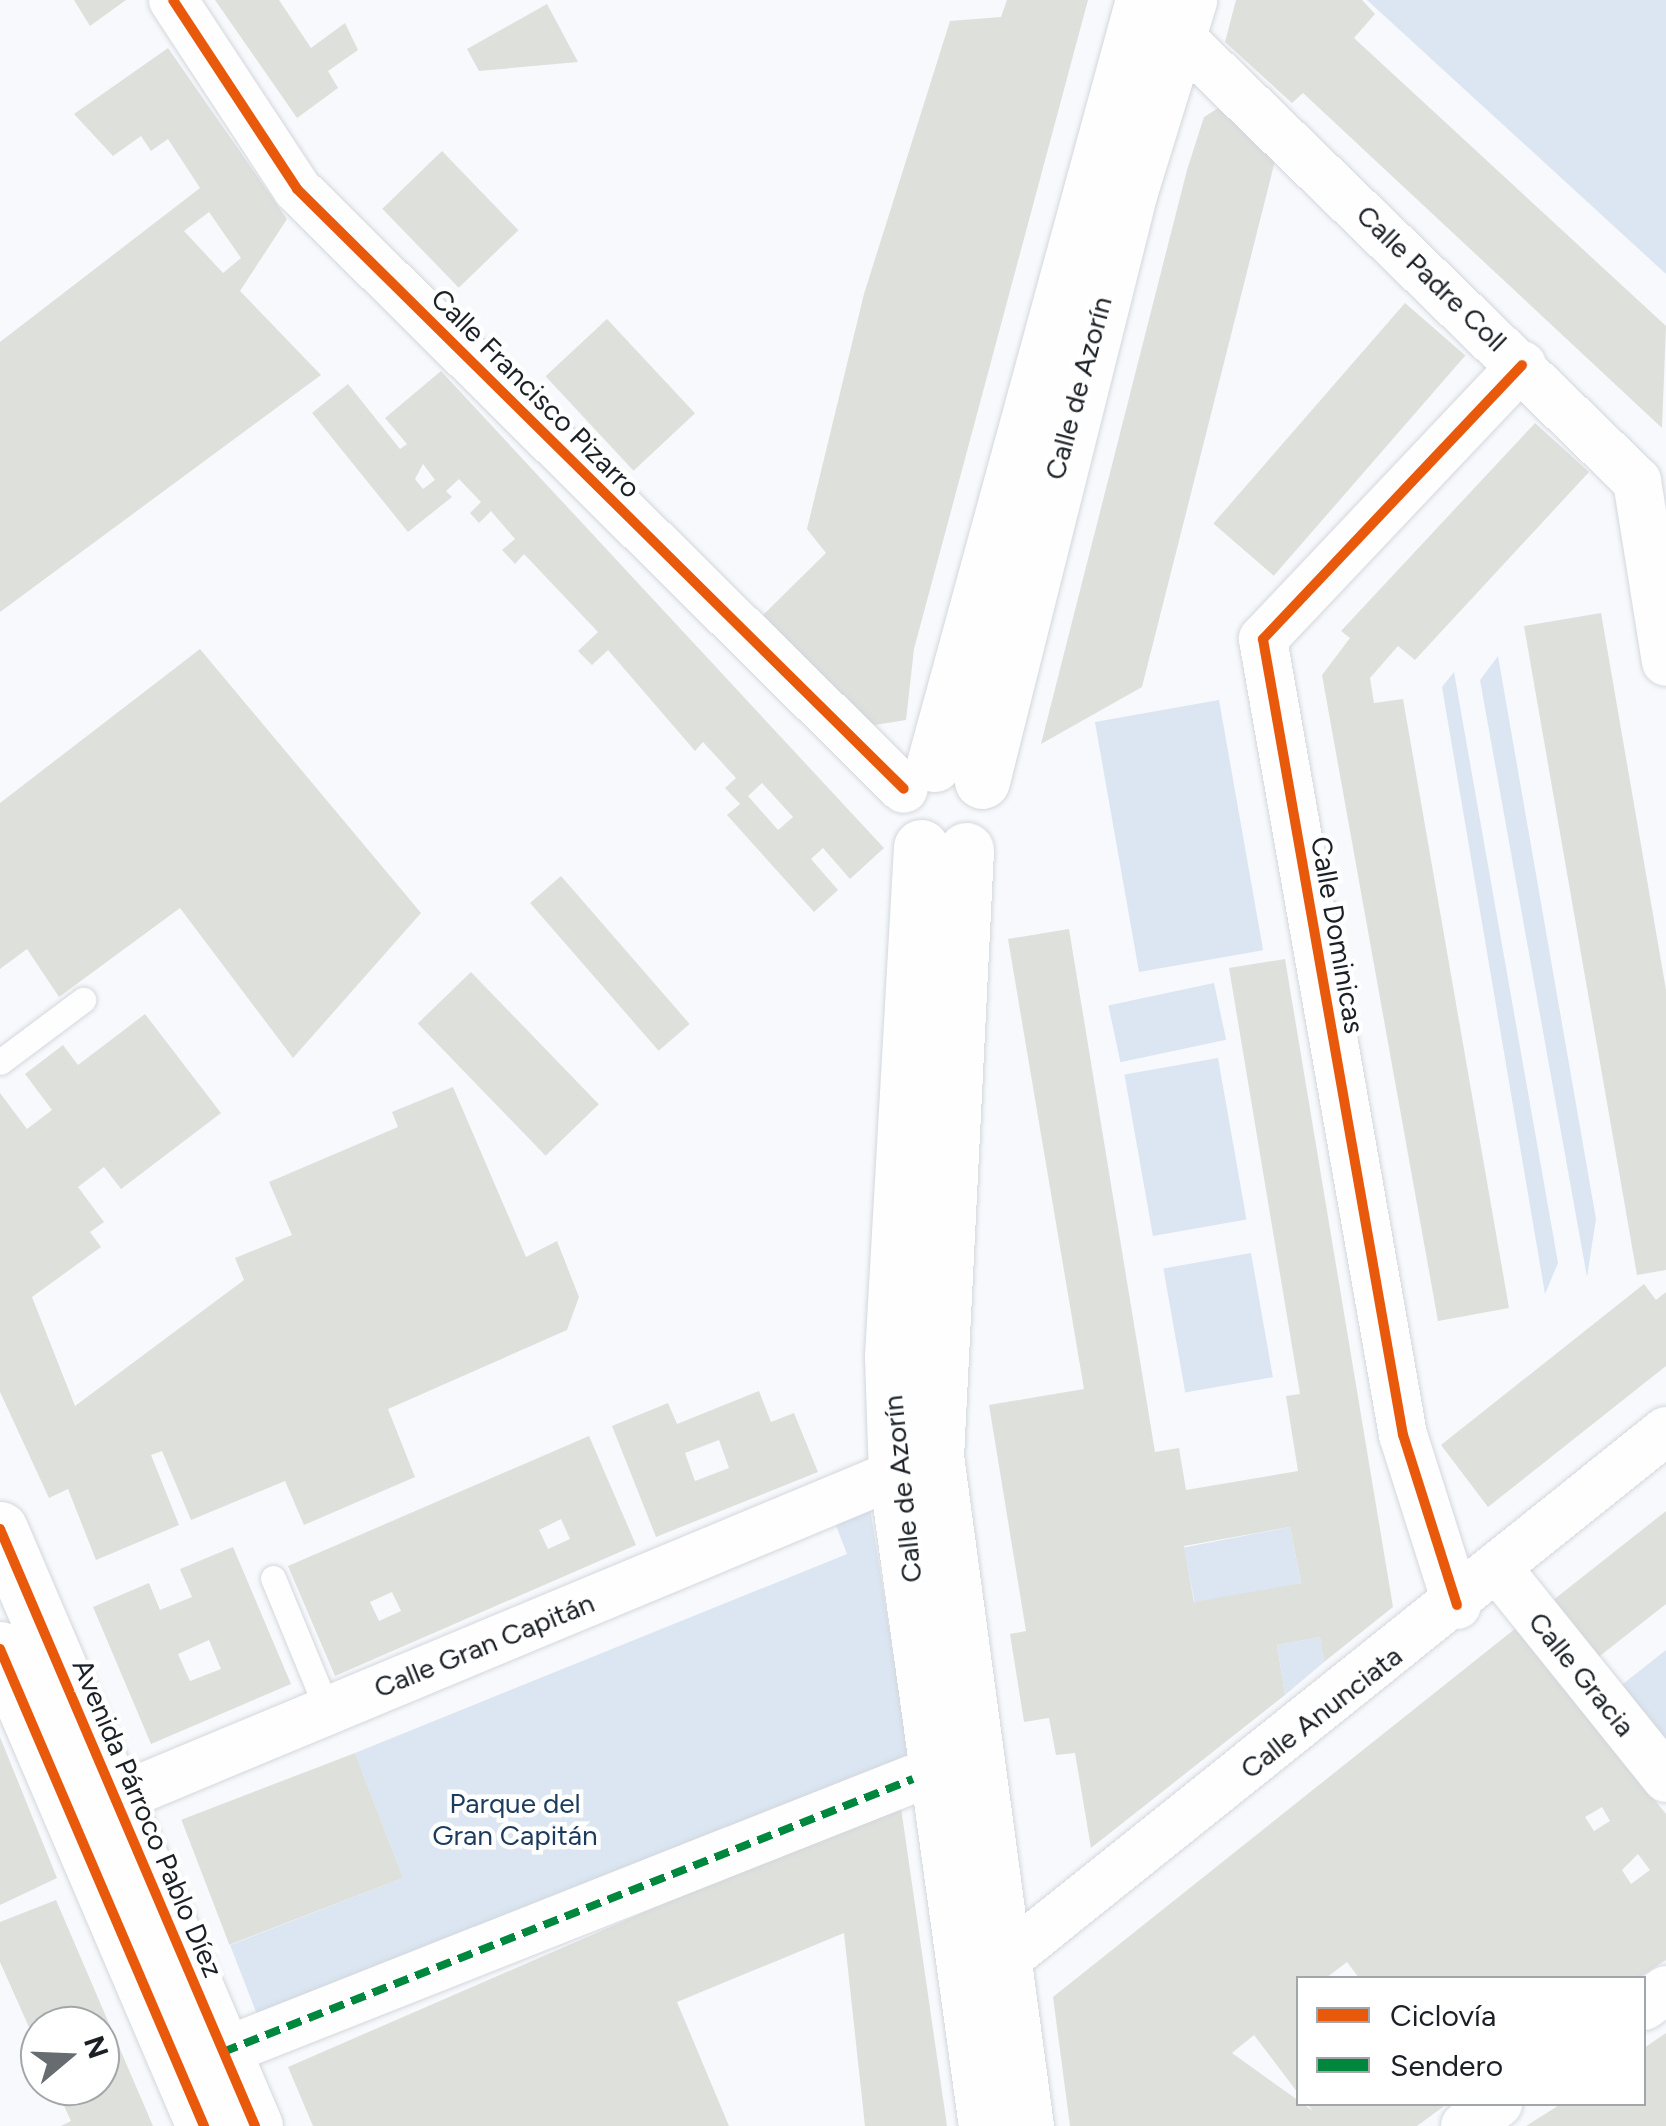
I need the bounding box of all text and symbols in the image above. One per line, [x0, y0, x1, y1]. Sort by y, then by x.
street label: Calle Padre Coll [1350, 198, 1514, 358]
street label: Calle Francisco Pizarro [424, 281, 648, 505]
street label: Calle de Azorín [1037, 293, 1119, 483]
street label: Calle Dominicas [1304, 834, 1372, 1036]
street label: Calle de Azorín [875, 1394, 929, 1584]
street label: Calle Gran Capitán [369, 1586, 599, 1704]
street label: Calle Gracia [1522, 1605, 1642, 1743]
street label: Calle Anunciata [1234, 1639, 1408, 1785]
street label: Avenida Párroco Pablo Díez [66, 1654, 230, 1982]
park label: Parque del Gran Capitán [432, 1786, 598, 1852]
legend [1296, 1976, 1646, 2106]
text: Ciclovía [1390, 1997, 1496, 2034]
north arrow [20, 2006, 120, 2106]
text: N [77, 2031, 116, 2063]
text: Sendero [1390, 2047, 1503, 2084]

